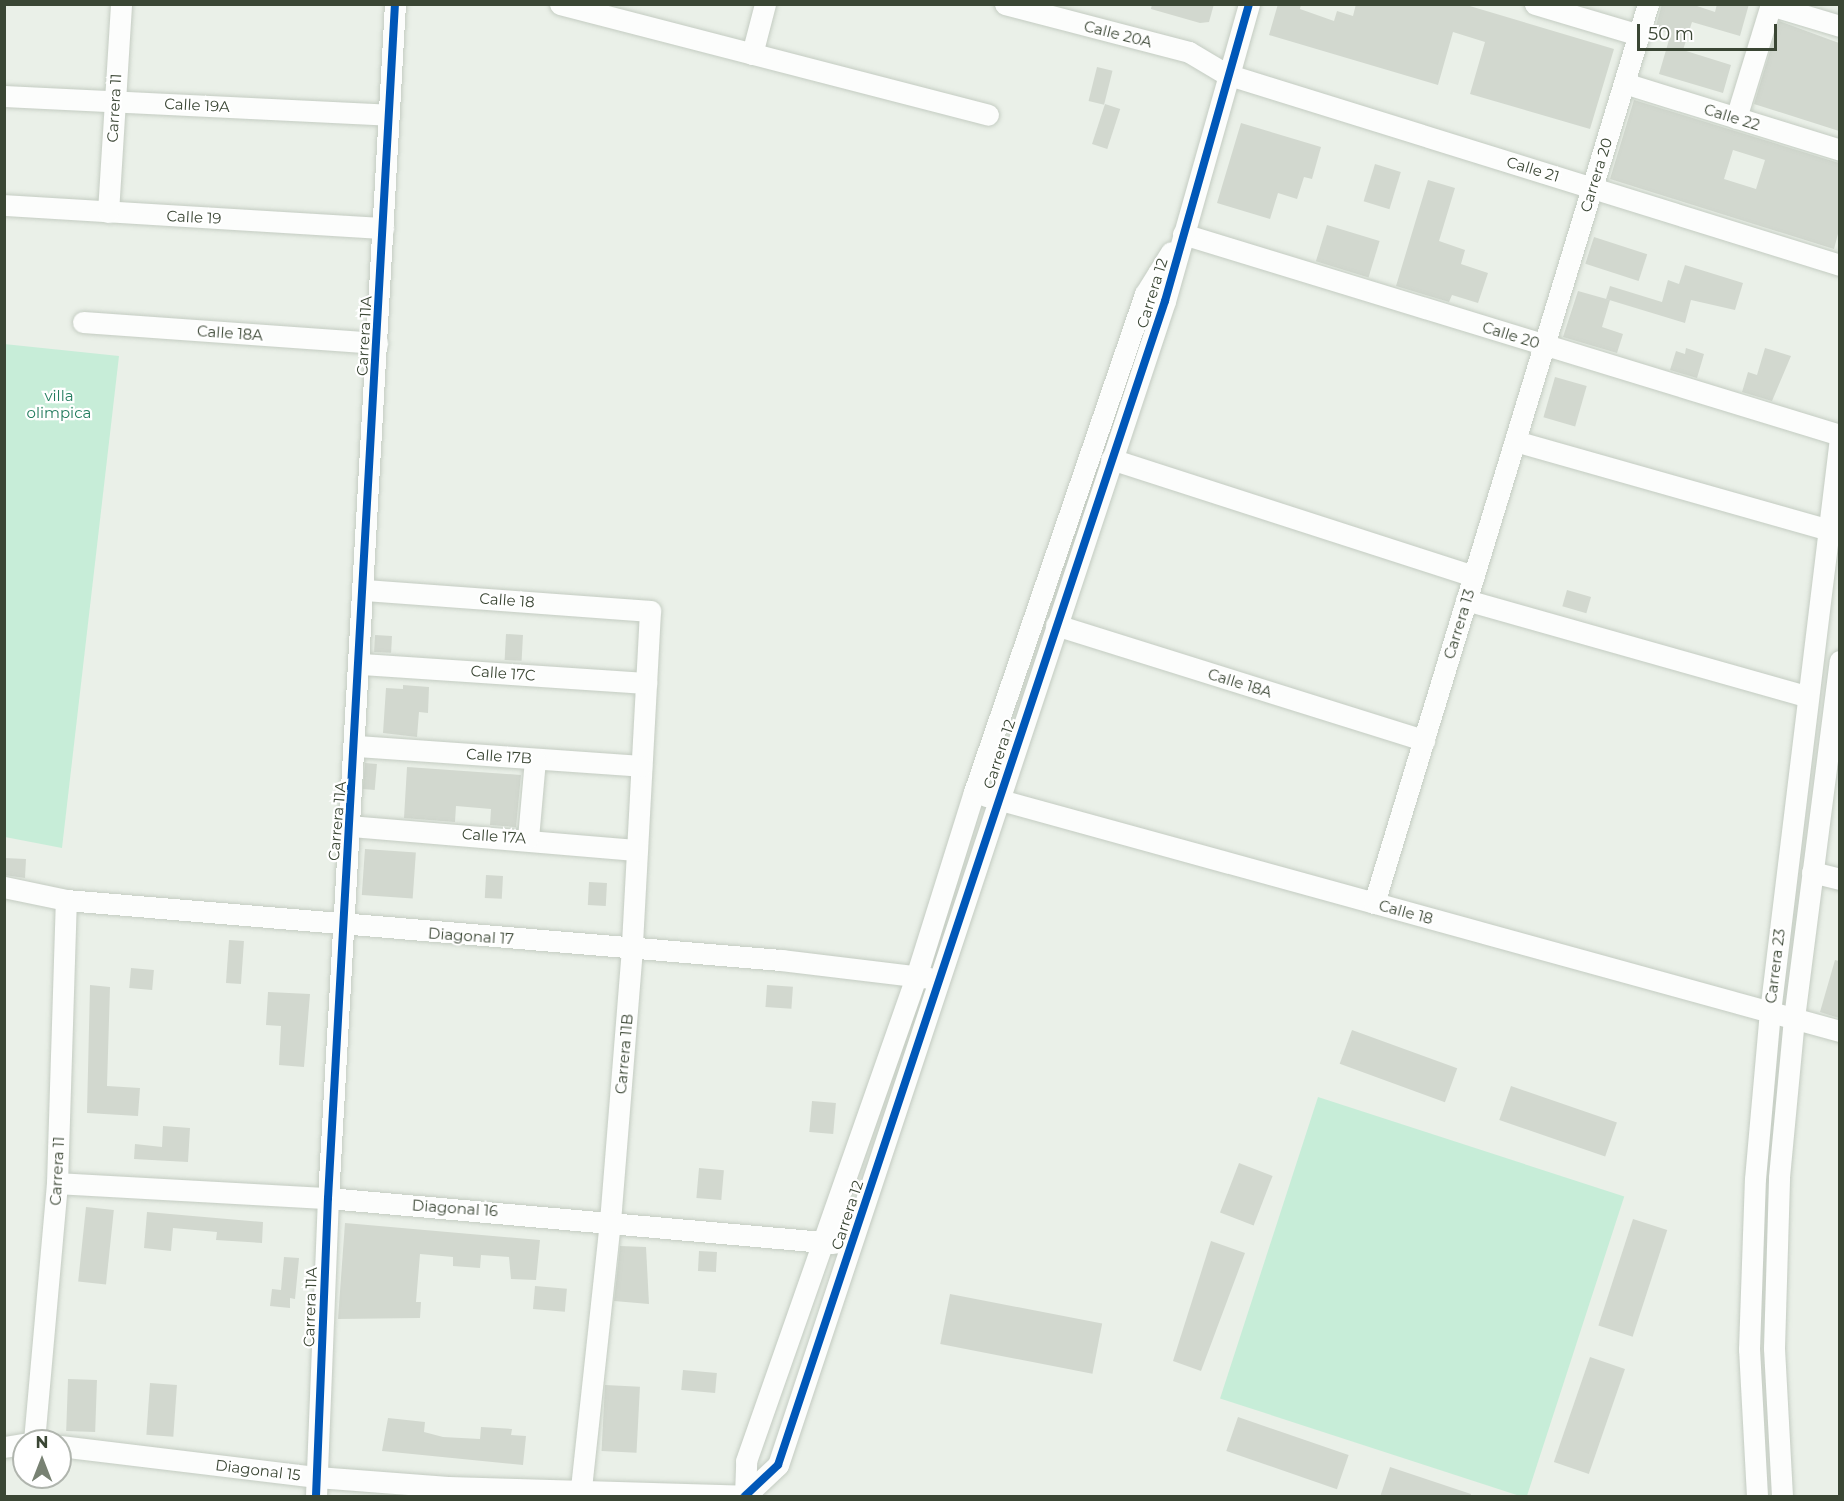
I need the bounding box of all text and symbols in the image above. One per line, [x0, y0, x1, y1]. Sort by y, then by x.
scale bar [1640, 12, 1780, 50]
street label: Calle 20A [1082, 17, 1154, 51]
text: 50 m [1648, 23, 1694, 45]
street label: Carrera 11 [103, 73, 125, 143]
street label: Calle 19A [164, 94, 230, 116]
street label: Calle 22 [1702, 100, 1762, 134]
street label: Carrera 20 [1576, 136, 1616, 214]
street label: Calle 21 [1504, 152, 1562, 186]
street label: Calle 19 [166, 207, 222, 227]
street label: Carrera 12 [1133, 256, 1171, 330]
street label: Carrera 11A [353, 296, 375, 376]
street label: Calle 20 [1480, 318, 1542, 352]
street label: Calle 18A [196, 322, 264, 344]
park label: villa olimpica [27, 386, 91, 421]
street label: Carrera 13 [1440, 587, 1478, 661]
street label: Calle 18 [479, 589, 535, 611]
street label: Calle 17C [470, 662, 536, 684]
street label: Calle 18A [1206, 665, 1274, 701]
street label: Carrera 12 [979, 717, 1019, 791]
street label: Calle 17B [465, 745, 533, 767]
street label: Carrera 11A [325, 780, 349, 862]
street label: Calle 17A [461, 825, 527, 847]
street label: Calle 18 [1377, 896, 1435, 928]
street label: Diagonal 17 [427, 924, 515, 948]
street label: Carrera 23 [1761, 928, 1789, 1004]
street label: Carrera 11B [612, 1013, 636, 1095]
street label: Carrera 11 [46, 1136, 68, 1206]
street label: Carrera 12 [827, 1178, 867, 1252]
street label: Diagonal 16 [411, 1196, 499, 1220]
street label: Carrera 11A [300, 1267, 320, 1347]
north arrow [12, 1429, 72, 1489]
text: N [36, 1433, 48, 1452]
street label: Diagonal 15 [214, 1456, 302, 1484]

